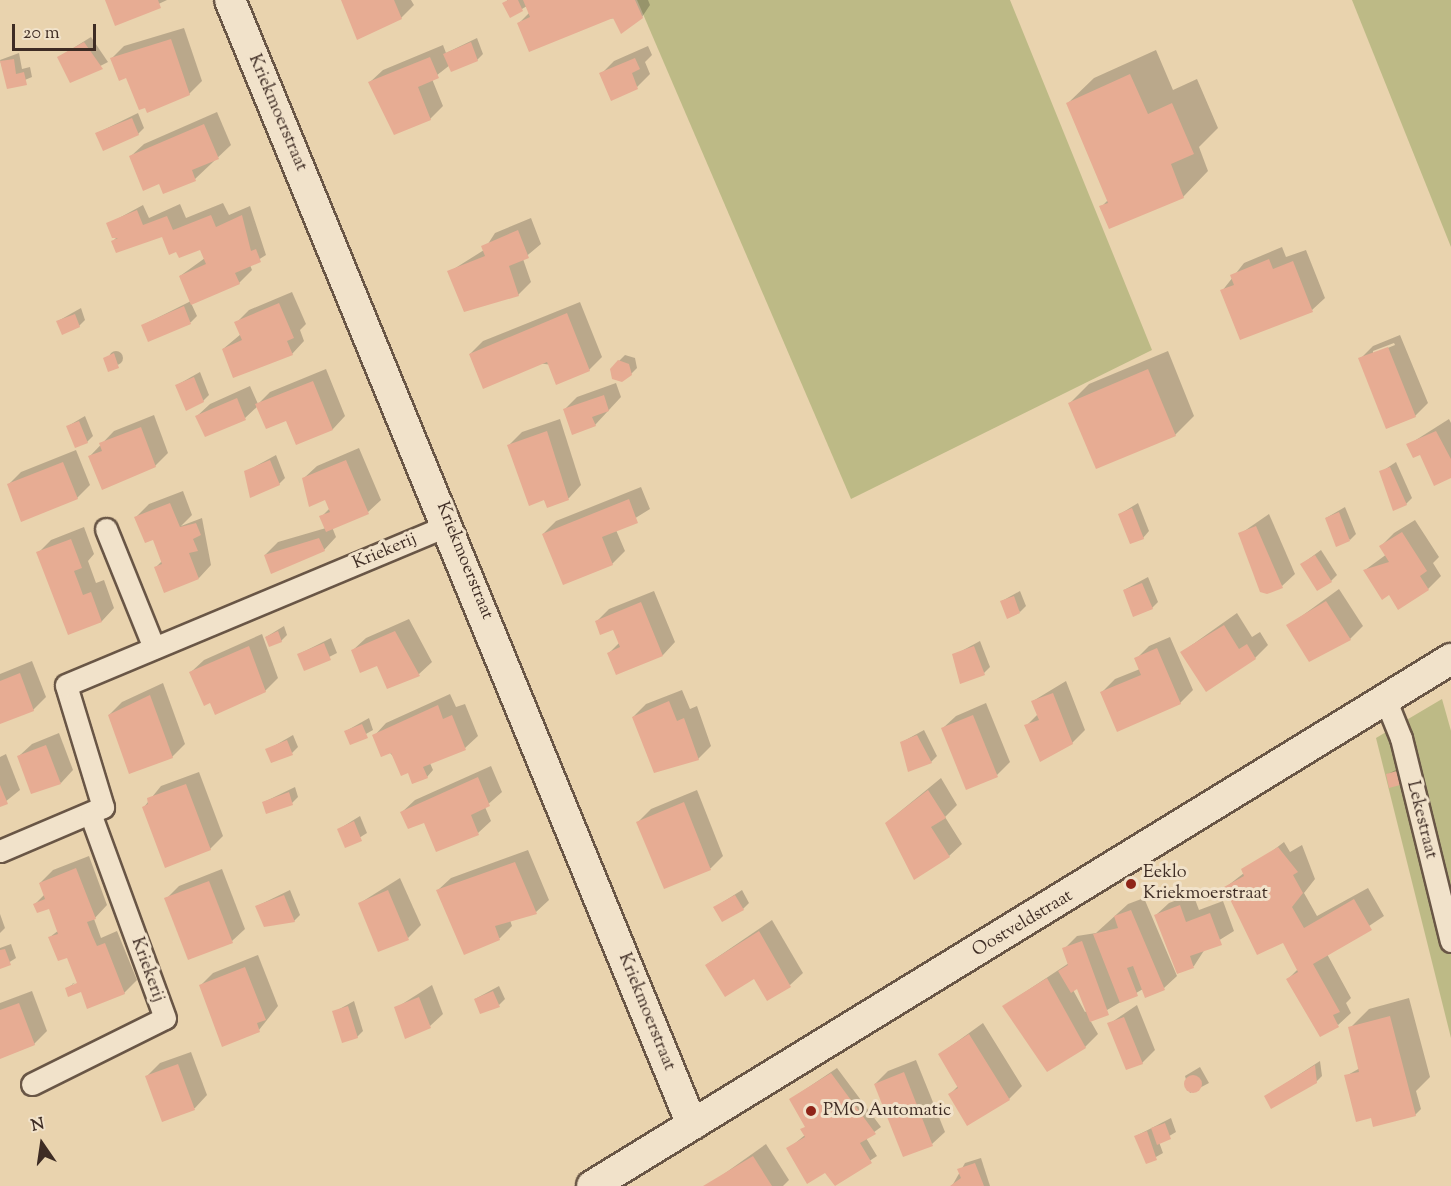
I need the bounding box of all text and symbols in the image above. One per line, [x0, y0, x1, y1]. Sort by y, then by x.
scale bar [15, 12, 99, 50]
text: 20 m [23, 21, 60, 47]
street label: Kriekmoerstraat [243, 51, 311, 175]
street label: Kriekmoerstraat [431, 499, 497, 623]
street label: Kriekerij [350, 529, 420, 575]
street label: Lekestraat [1401, 779, 1441, 861]
place label: Eeklo Kriekmoerstraat [1143, 863, 1268, 906]
marker: Eeklo Kriekmoerstraat [1124, 877, 1138, 891]
street label: Oostveldstraat [969, 886, 1077, 962]
street label: Kriekerij [125, 935, 169, 1005]
street label: Kriekmoerstraat [613, 950, 679, 1074]
place label: PMO Automatic [823, 1100, 951, 1122]
marker: PMO Automatic [804, 1104, 818, 1118]
text: N [29, 1113, 47, 1139]
north arrow [12, 1114, 72, 1174]

